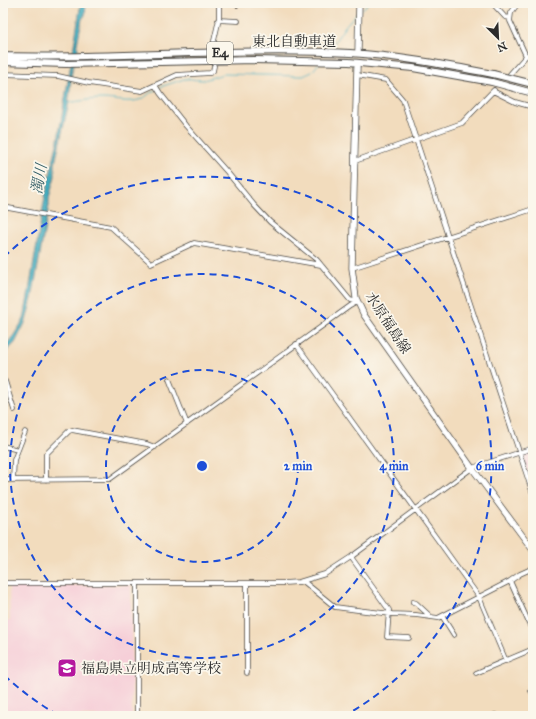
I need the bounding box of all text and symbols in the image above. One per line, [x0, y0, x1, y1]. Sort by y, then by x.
north arrow [478, 18, 518, 58]
street label: 東北自動車道 [252, 33, 336, 50]
text: N [494, 39, 509, 55]
road number: E4 [207, 42, 233, 64]
water label: 濁川 [28, 161, 51, 195]
street label: 水原福島線 [362, 289, 414, 357]
centre of rings [195, 459, 209, 473]
text: 2 min [284, 459, 313, 473]
text: 4 min [379, 459, 409, 474]
text: 6 min [476, 459, 505, 473]
school or university icon: 福島県立明成高等学校 [56, 657, 78, 679]
place label: 福島県立明成高等学校 [81, 660, 221, 677]

